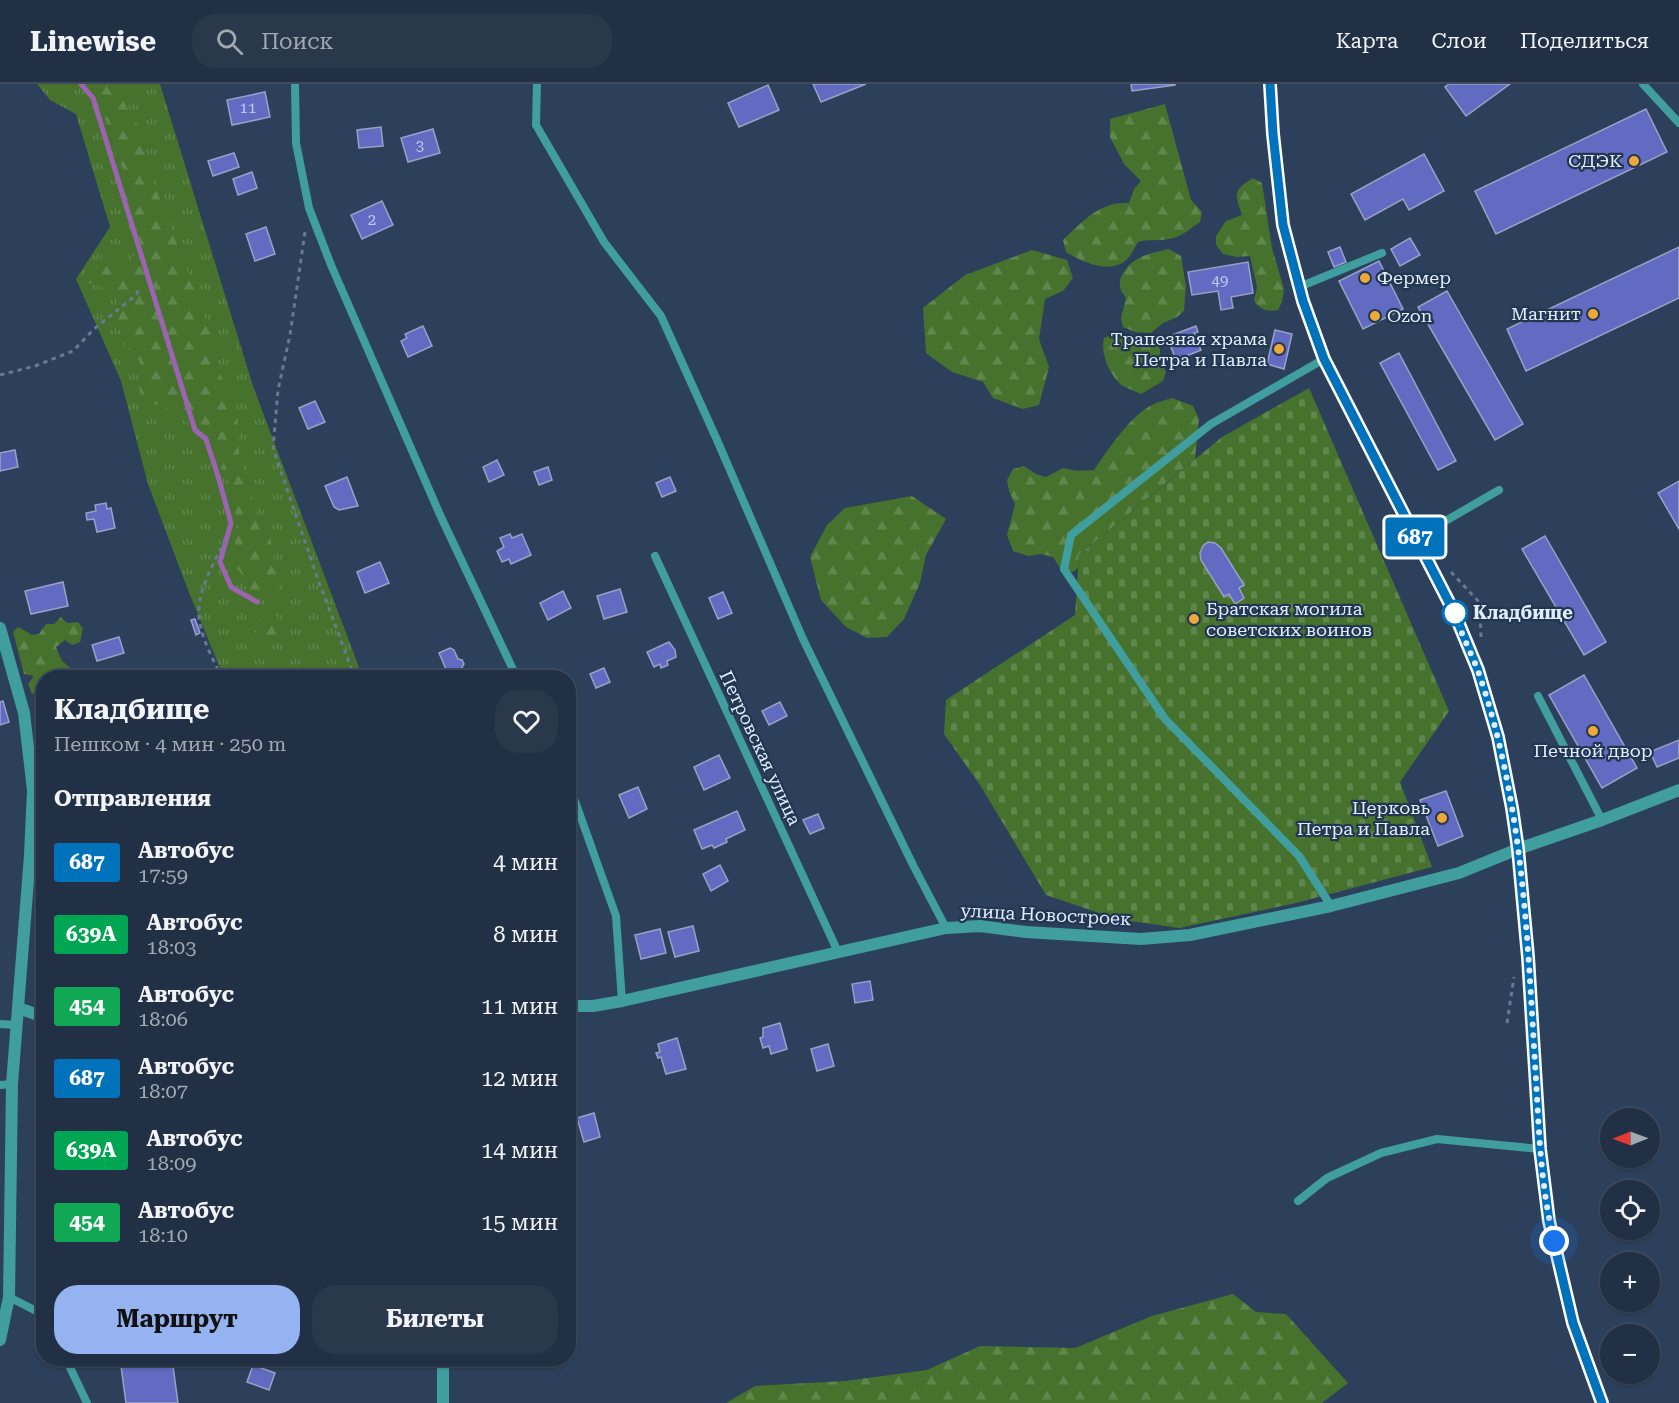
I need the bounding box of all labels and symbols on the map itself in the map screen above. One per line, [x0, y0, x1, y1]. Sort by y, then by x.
house number: 11 [240, 99, 256, 117]
house number: 3 [416, 137, 424, 155]
place label: СДЭК [1568, 150, 1622, 171]
marker: СДЭК [1627, 154, 1641, 168]
house number: 2 [368, 211, 376, 229]
place label: Фермер [1377, 267, 1451, 288]
marker: Фермер [1358, 271, 1372, 285]
house number: 49 [1212, 272, 1228, 290]
place label: Магнит [1511, 303, 1581, 324]
place label: Ozon [1387, 305, 1433, 326]
marker: Магнит [1586, 307, 1600, 321]
marker: Ozon [1368, 309, 1382, 323]
place label: Трапезная храма Петра и Павла [1111, 328, 1267, 370]
marker: Трапезная храма Петра и Павла [1272, 342, 1286, 356]
line badge: 687 [1380, 518, 1450, 556]
place label: Братская могила советских воинов [1206, 598, 1372, 640]
marker: Кладбище [1442, 600, 1468, 626]
place label: Кладбище [1473, 602, 1573, 623]
marker: Братская могила советских воинов [1187, 612, 1201, 626]
street label: Петровская улица [715, 667, 806, 829]
marker: Печной двор [1586, 724, 1600, 738]
place label: Печной двор [1533, 740, 1653, 761]
place label: Церковь Петра и Павла [1297, 797, 1431, 839]
marker: Церковь Петра и Павла [1435, 811, 1449, 825]
street label: улица Новостроек [960, 900, 1132, 929]
north arrow [1600, 1108, 1660, 1168]
your location [1539, 1226, 1569, 1256]

